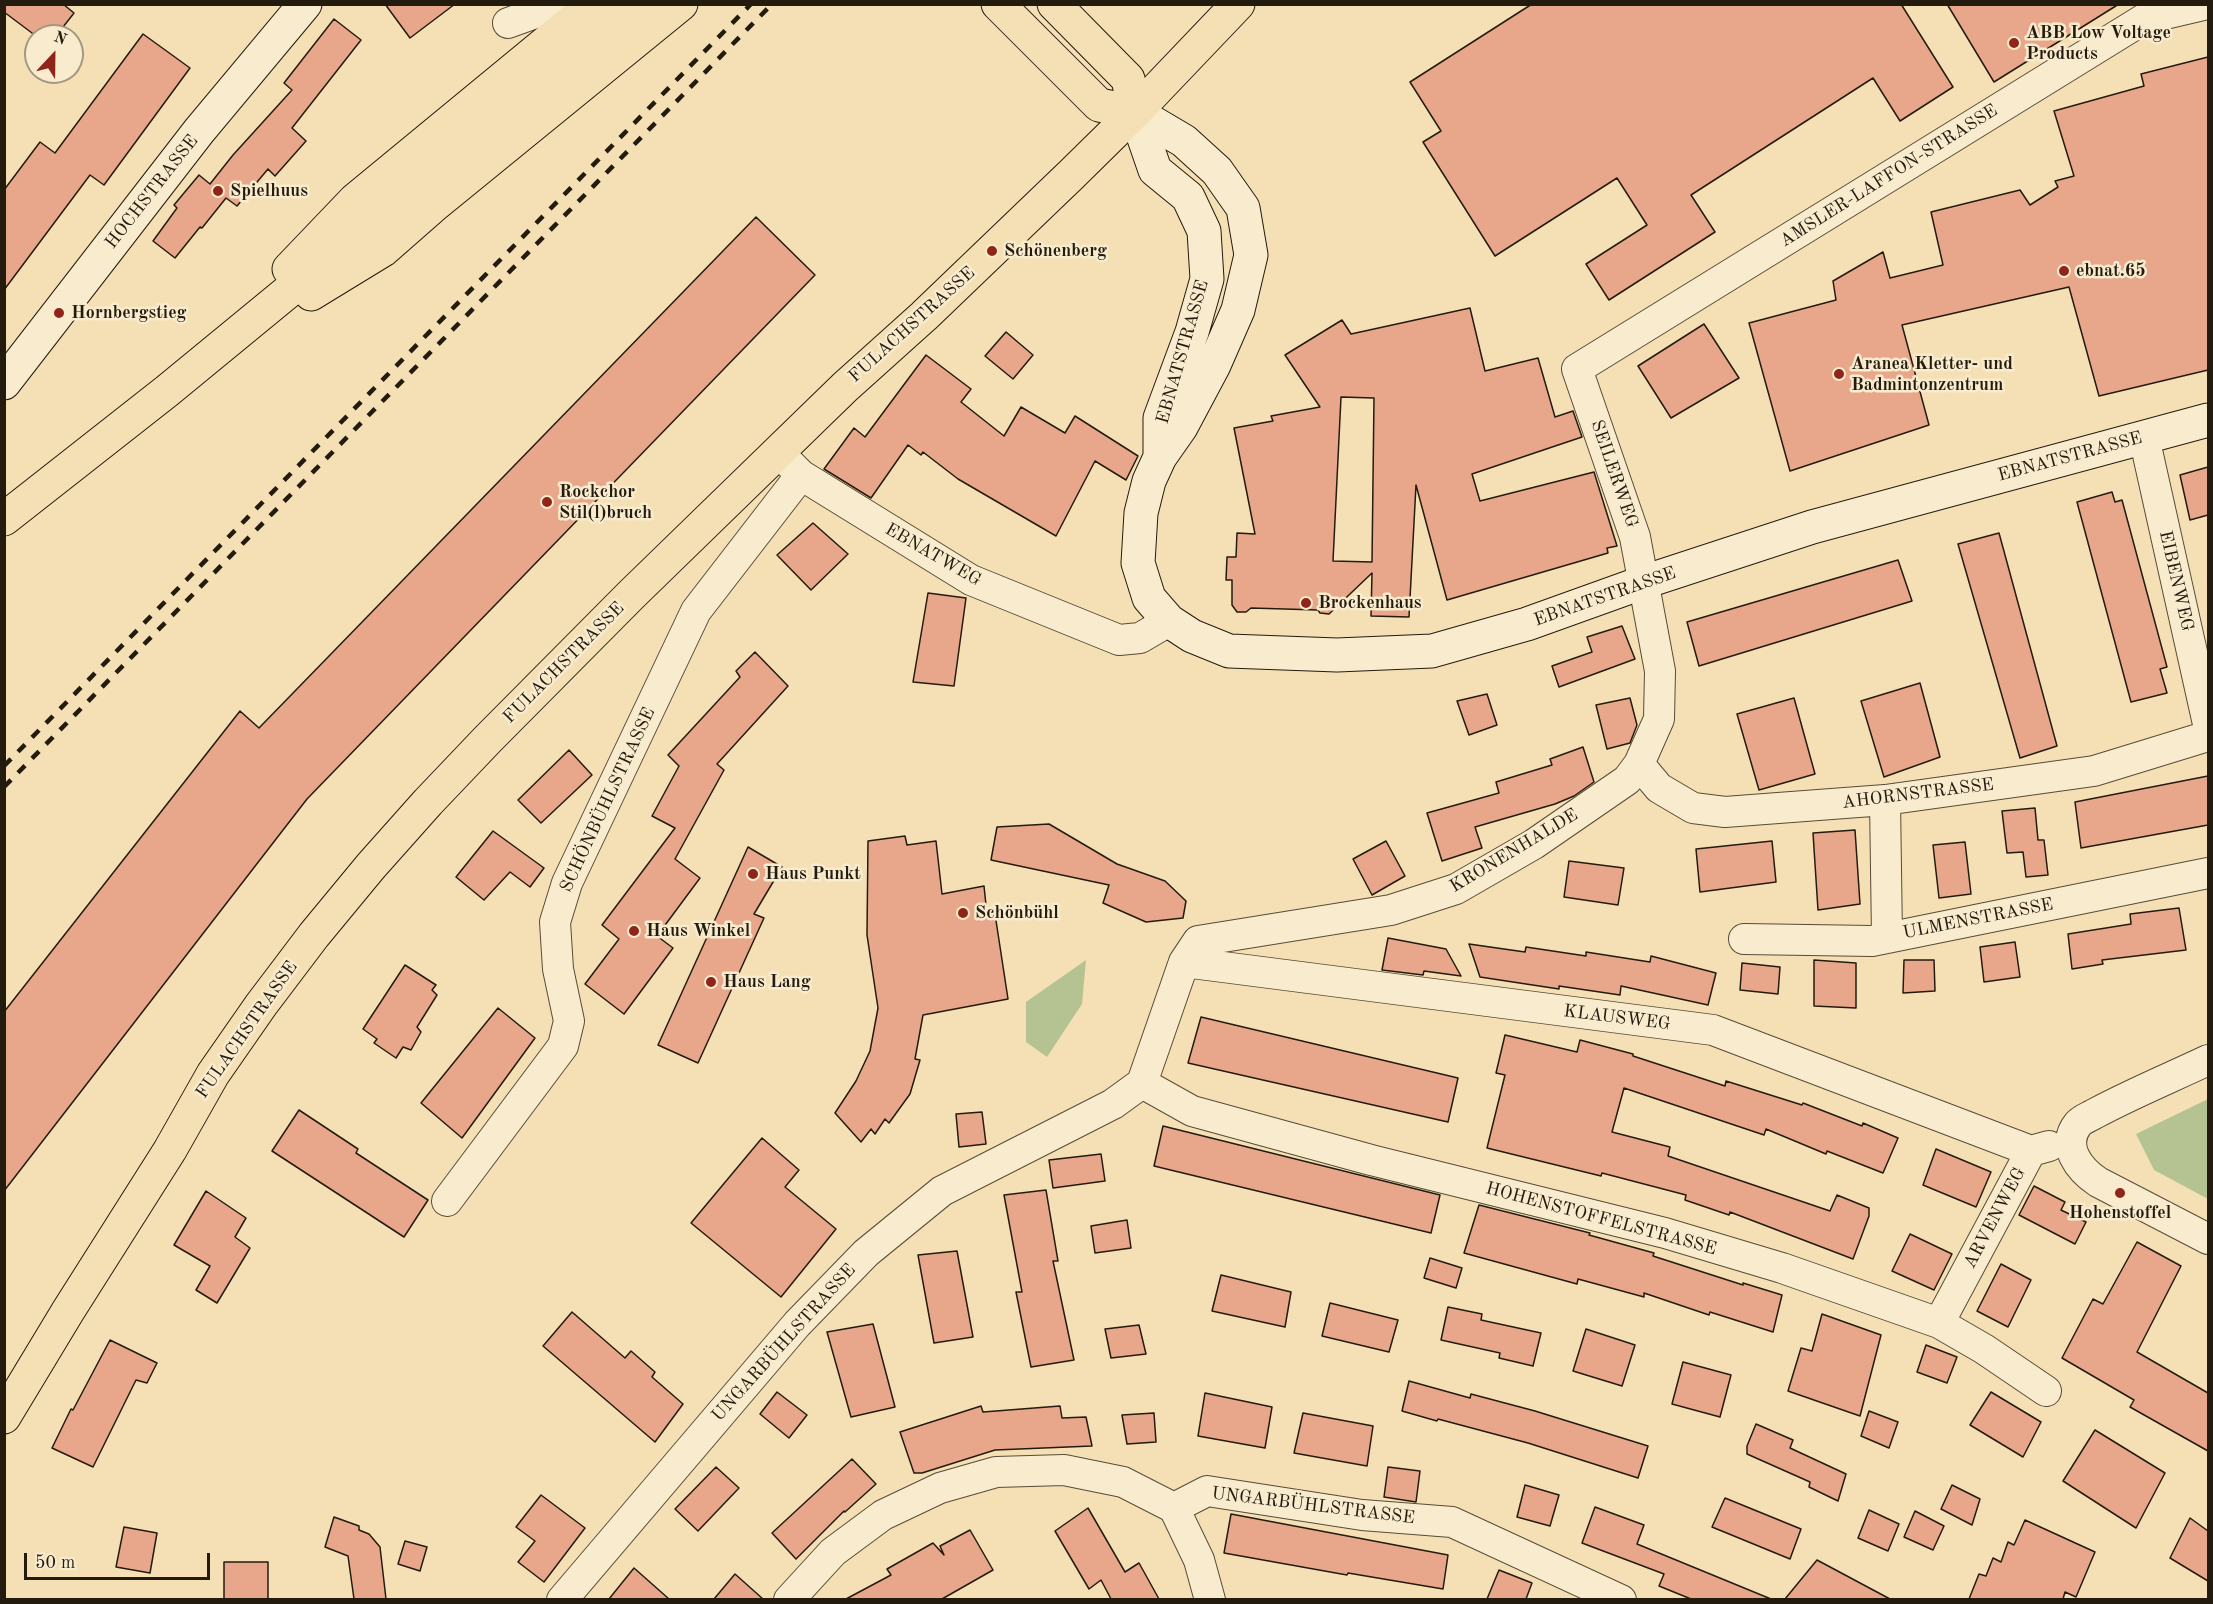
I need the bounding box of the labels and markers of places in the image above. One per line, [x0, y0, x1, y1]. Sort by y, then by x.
place label: ABB Low Voltage Products [2026, 22, 2171, 64]
marker: ABB Low Voltage Products [2007, 36, 2021, 50]
place label: Spielhuus [230, 180, 308, 202]
marker: Spielhuus [211, 184, 225, 198]
place label: Schönenberg [1004, 240, 1107, 262]
marker: Schönenberg [985, 244, 999, 258]
place label: ebnat.65 [2076, 260, 2146, 282]
marker: ebnat.65 [2057, 264, 2071, 278]
place label: Hornbergstieg [71, 302, 187, 324]
marker: Hornbergstieg [52, 306, 66, 320]
place label: Aranea Kletter- und Badmintonzentrum [1851, 353, 2013, 395]
marker: Aranea Kletter- und Badmintonzentrum [1832, 367, 1846, 381]
place label: Rockchor Stil(l)bruch [559, 481, 652, 524]
marker: Rockchor Stil(l)bruch [540, 495, 554, 509]
place label: Brockenhaus [1318, 592, 1422, 614]
marker: Brockenhaus [1299, 596, 1313, 610]
place label: Haus Punkt [765, 863, 861, 885]
marker: Haus Punkt [746, 867, 760, 881]
place label: Schönbühl [975, 902, 1059, 924]
marker: Schönbühl [956, 906, 970, 920]
place label: Haus Winkel [646, 920, 750, 942]
marker: Haus Winkel [627, 924, 641, 938]
place label: Haus Lang [723, 971, 811, 993]
marker: Haus Lang [704, 975, 718, 989]
marker: Hohenstoffel [2113, 1186, 2127, 1200]
place label: Hohenstoffel [2069, 1202, 2171, 1224]

